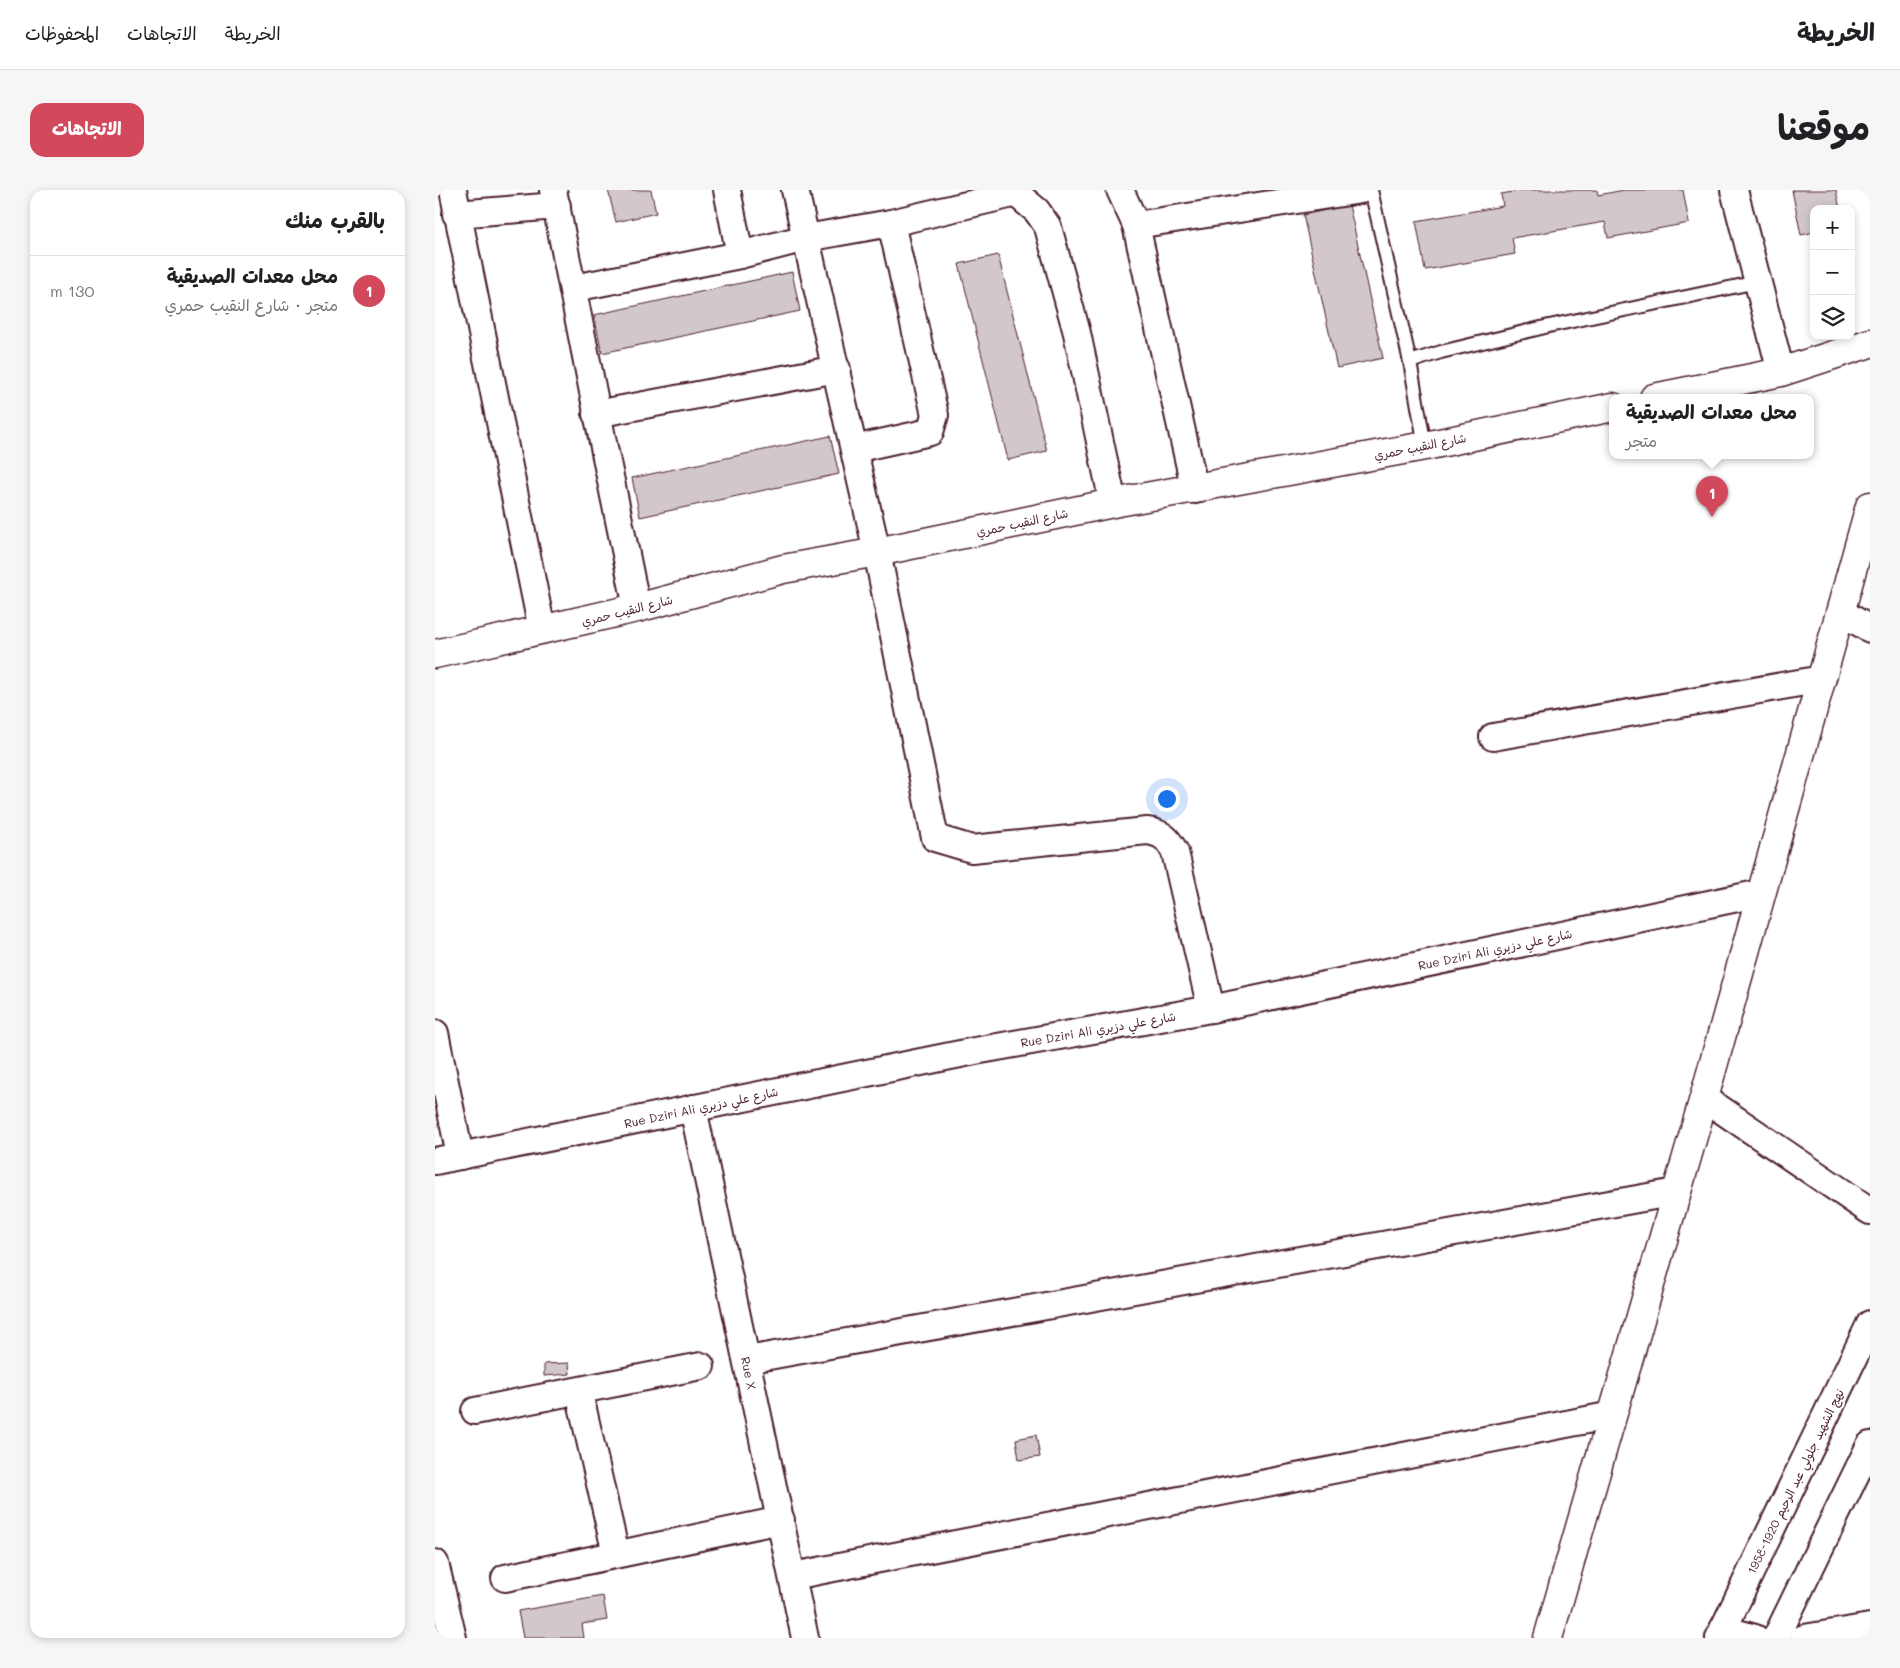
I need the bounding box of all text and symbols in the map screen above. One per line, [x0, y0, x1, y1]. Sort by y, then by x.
text: الخريطة [1797, 16, 1875, 47]
text: المحفوظات [25, 21, 99, 45]
text: الاتجاهات [127, 21, 197, 45]
text: الخريطة [225, 21, 281, 45]
button: الاتجاهات [30, 103, 144, 157]
text: موقعنا [1777, 103, 1870, 149]
map controls [1810, 205, 1855, 340]
button: + [1810, 205, 1855, 250]
text: بالقرب منك [285, 206, 385, 233]
button: − [1810, 250, 1855, 295]
text: محل معدات الصديقية [167, 263, 338, 288]
text: 130 m [50, 280, 94, 301]
text: 1 [365, 280, 373, 301]
text: متجر · شارع النقيب حمري [165, 294, 338, 315]
button: layers [1810, 295, 1855, 340]
popup [1609, 394, 1814, 459]
text: محل معدات الصديقية [1626, 399, 1797, 424]
street label: شارع النقيب حمري [1373, 429, 1468, 465]
text: متجر [1626, 430, 1657, 451]
pin: 1 [1696, 476, 1728, 517]
street label: شارع النقيب حمري [975, 504, 1070, 542]
street label: شارع النقيب حمري [580, 591, 675, 631]
your location [1154, 786, 1180, 812]
street label: Rue Dziri Ali شارع علي دزيري [1416, 925, 1574, 977]
street label: Rue Dziri Ali شارع علي دزيري [1019, 1007, 1178, 1054]
street label: Rue Dziri Ali شارع علي دزيري [622, 1083, 780, 1135]
street label: Rue X [738, 1355, 760, 1391]
street label: نهج الشهيد جلولي عبد الرحيم 1920-1958 [1743, 1386, 1851, 1578]

